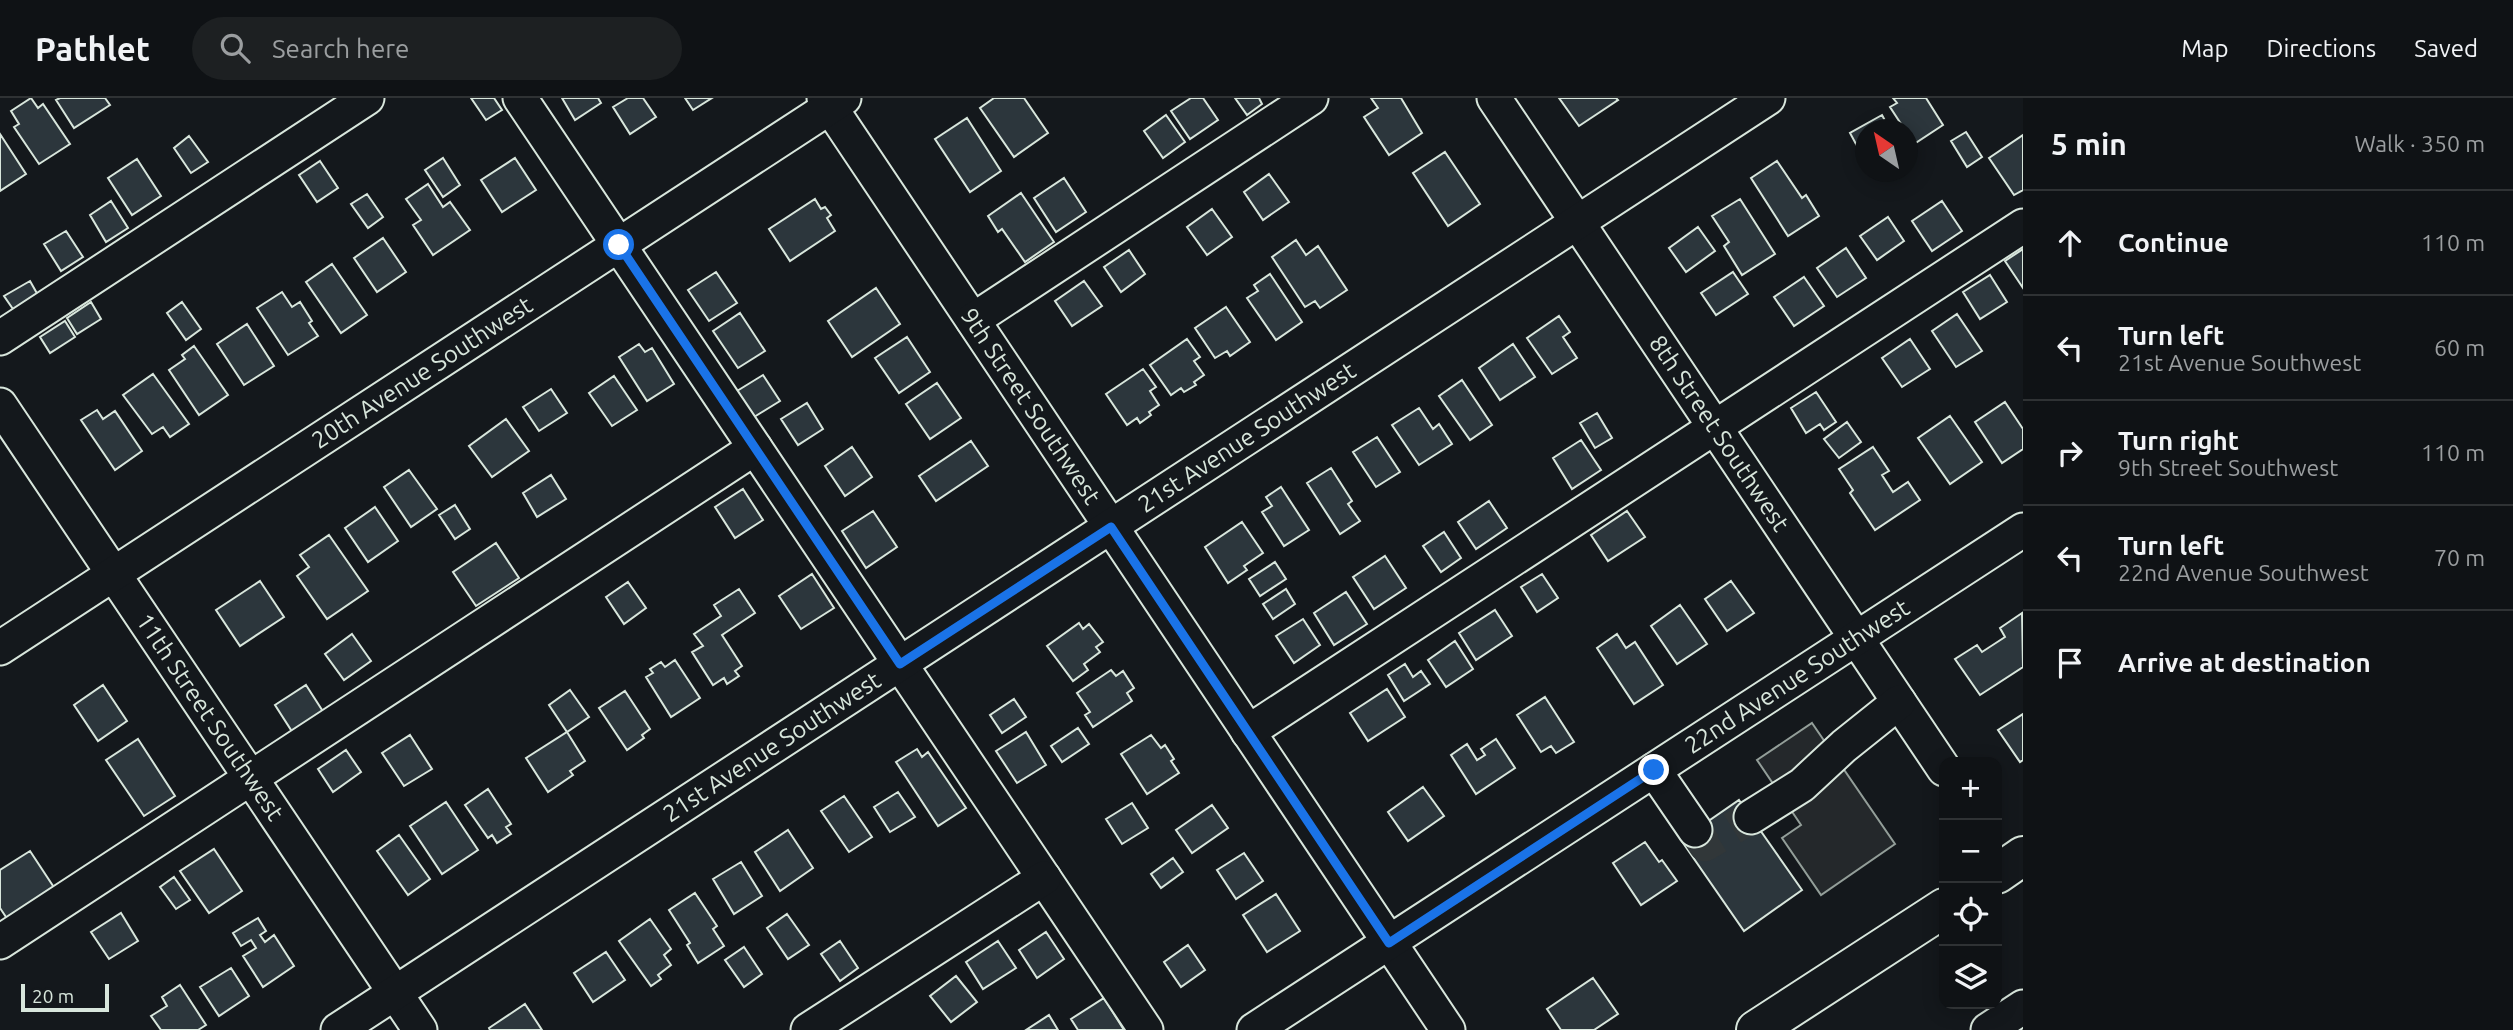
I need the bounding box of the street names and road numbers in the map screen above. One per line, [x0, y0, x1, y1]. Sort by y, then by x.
street label: 20th Avenue Southwest [307, 291, 538, 454]
street label: 9th Street Southwest [956, 303, 1106, 510]
street label: 8th Street Southwest [1644, 330, 1795, 537]
street label: 21st Avenue Southwest [1133, 356, 1361, 518]
street label: 22nd Avenue Southwest [1680, 593, 1915, 759]
street label: 11th Street Southwest [131, 608, 290, 826]
street label: 21st Avenue Southwest [658, 666, 886, 827]

